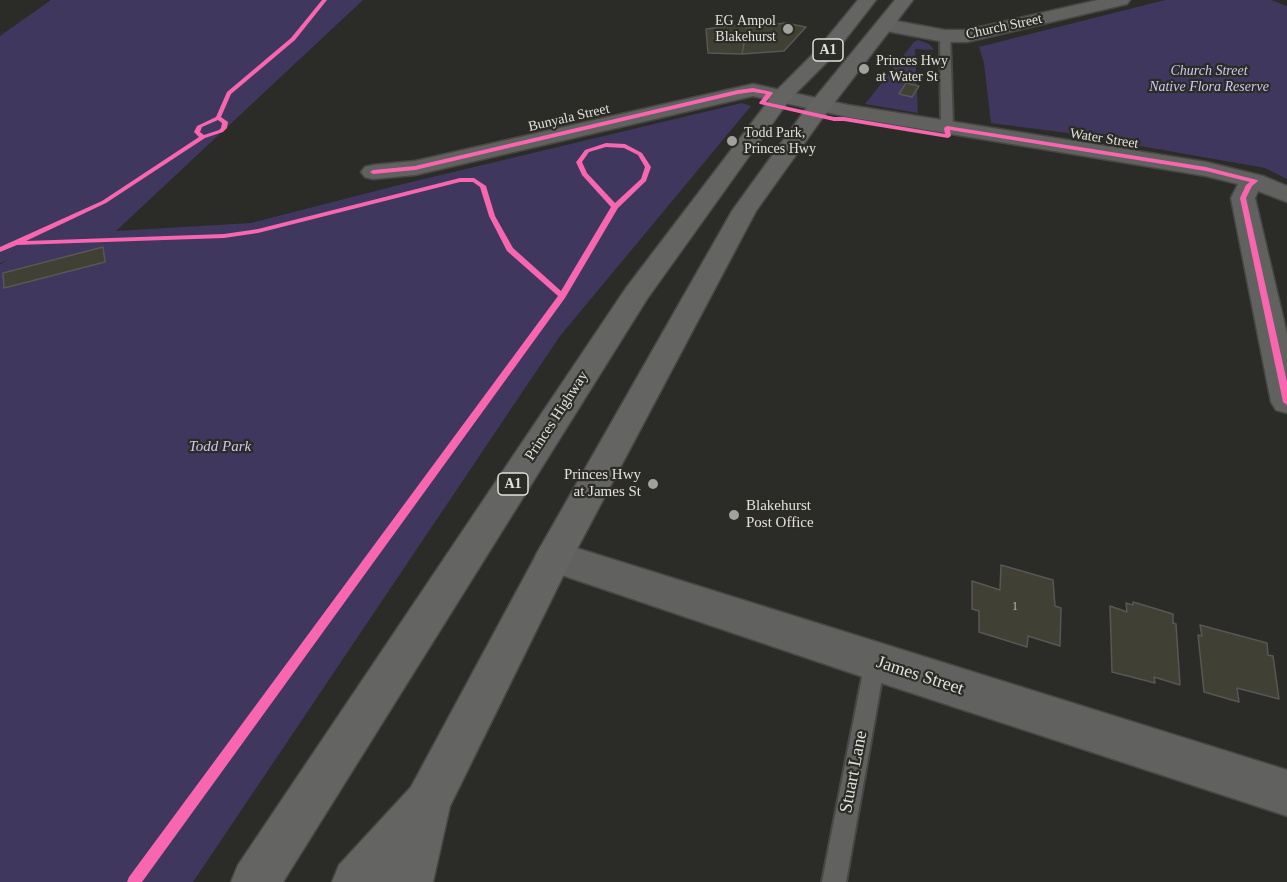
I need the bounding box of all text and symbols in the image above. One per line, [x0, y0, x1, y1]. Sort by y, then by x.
street label: Church Street [964, 11, 1044, 43]
place label: EG Ampol Blakehurst [715, 13, 776, 46]
marker: EG Ampol Blakehurst [781, 22, 795, 36]
road number: A1 [813, 39, 843, 61]
place label: Princes Hwy at Water St [876, 53, 948, 86]
marker: Princes Hwy at Water St [857, 62, 871, 76]
park label: Church Street Native Flora Reserve [1149, 63, 1269, 96]
street label: Bunyala Street [527, 101, 611, 135]
place label: Todd Park, Princes Hwy [744, 125, 816, 158]
street label: Water Street [1068, 125, 1140, 153]
marker: Todd Park, Princes Hwy [725, 134, 739, 148]
street label: Princes Highway [521, 368, 593, 464]
park label: Todd Park [189, 438, 251, 456]
place label: Princes Hwy at James St [564, 466, 641, 501]
road number: A1 [498, 473, 528, 495]
marker: Princes Hwy at James St [646, 477, 660, 491]
place label: Blakehurst Post Office [746, 497, 814, 532]
marker: Blakehurst Post Office [727, 508, 741, 522]
house number: 1 [1012, 600, 1018, 614]
street label: James Street [874, 652, 966, 700]
street label: Stuart Lane [835, 729, 873, 815]

